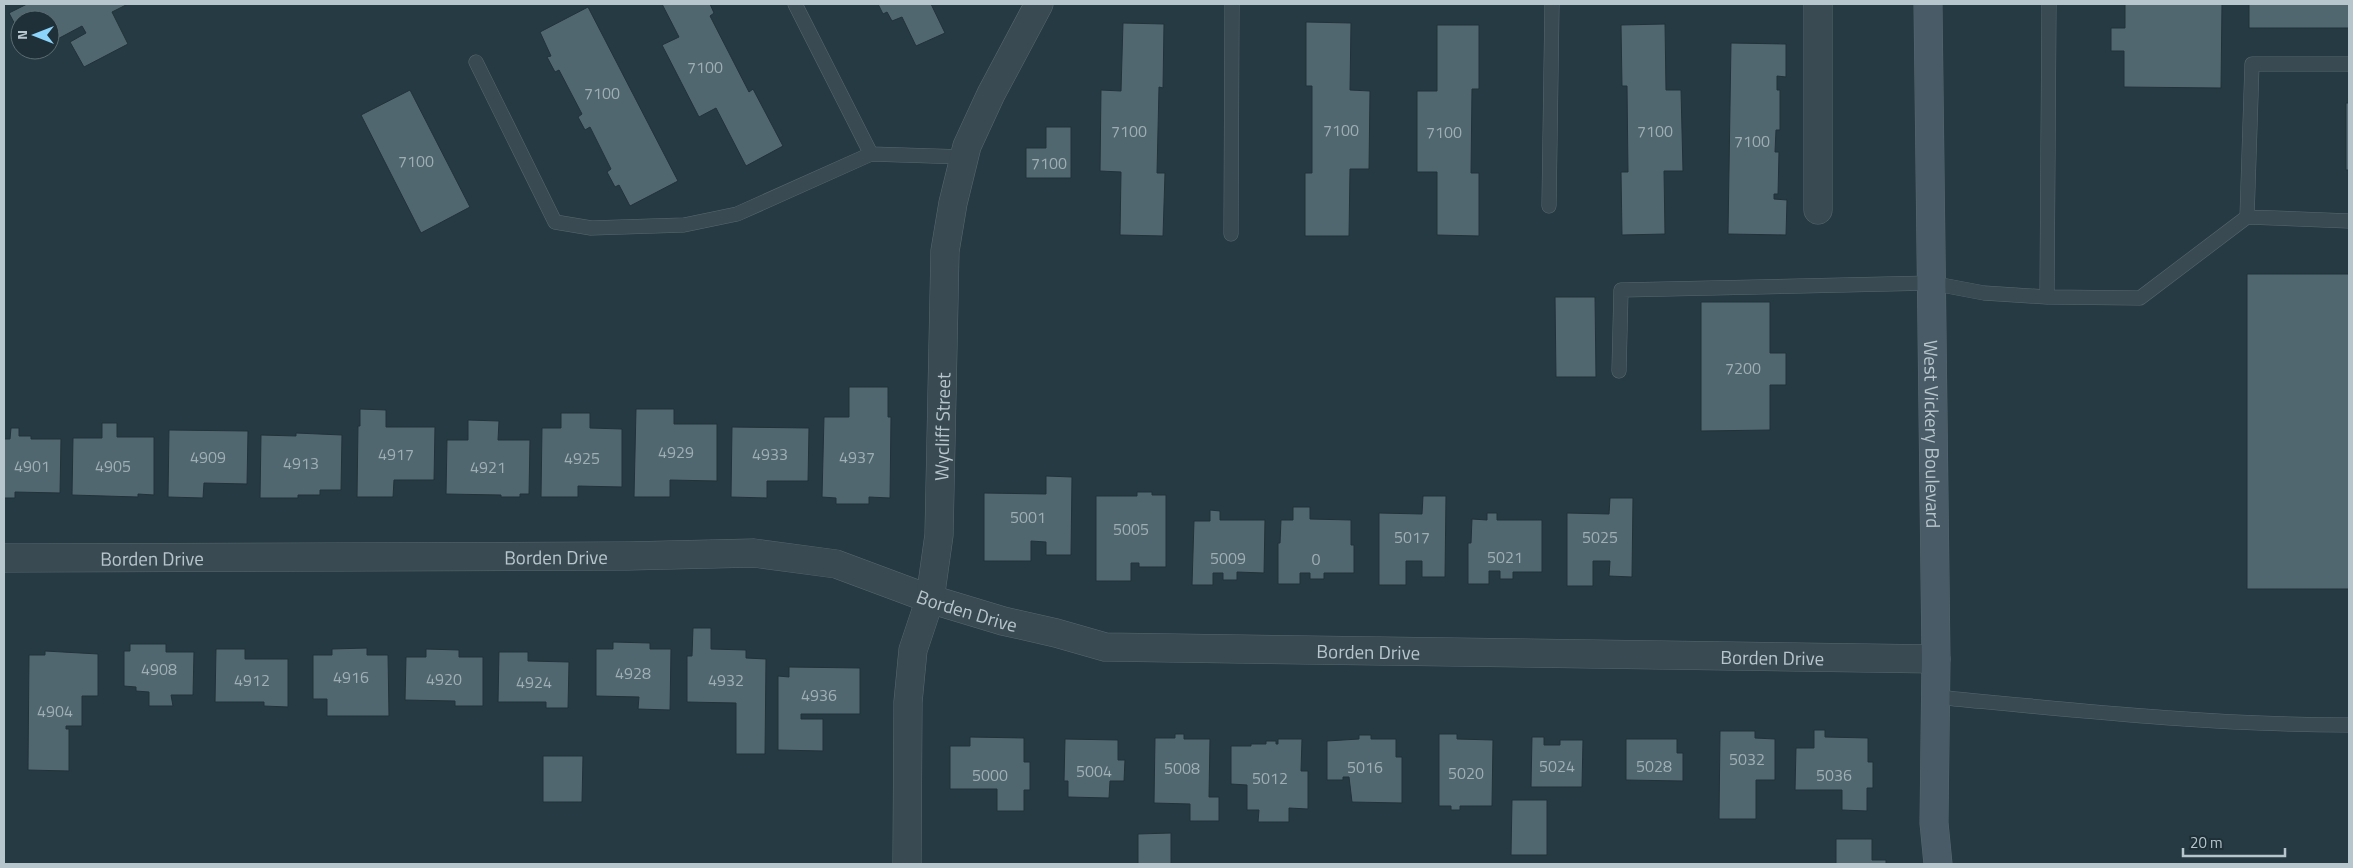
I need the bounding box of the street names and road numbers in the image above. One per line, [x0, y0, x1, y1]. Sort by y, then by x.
street label: West Vickery Boulevard [1918, 340, 1949, 528]
street label: Wycliff Street [926, 372, 957, 481]
street label: Borden Drive [504, 542, 608, 571]
street label: Borden Drive [100, 543, 204, 572]
street label: Borden Drive [913, 581, 1020, 638]
street label: Borden Drive [1316, 636, 1420, 666]
street label: Borden Drive [1720, 641, 1824, 672]

